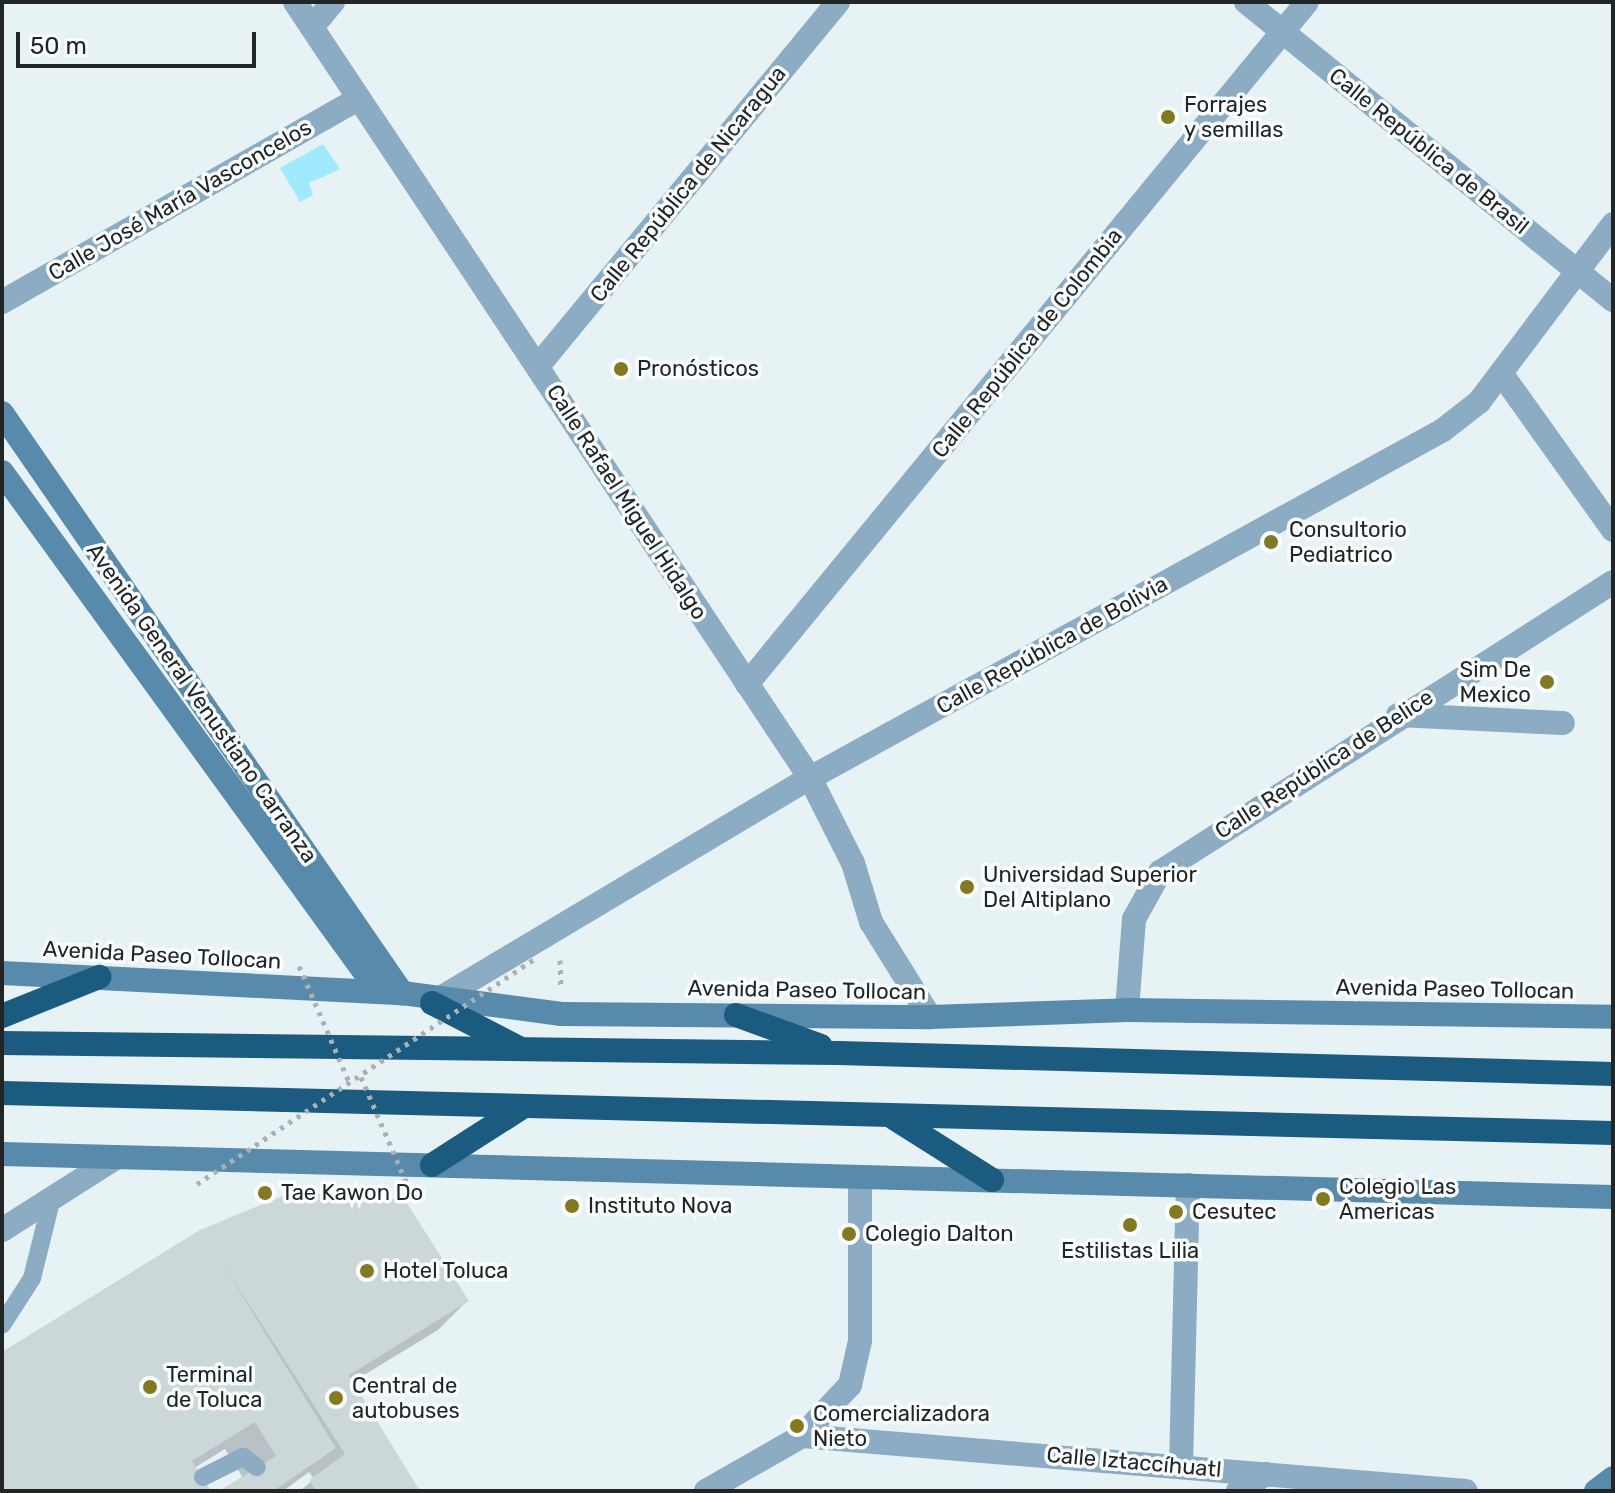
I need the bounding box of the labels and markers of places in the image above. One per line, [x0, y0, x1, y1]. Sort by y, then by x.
place label: Forrajes y semillas [1184, 91, 1284, 142]
marker: Forrajes y semillas [1159, 108, 1177, 126]
place label: Pronósticos [637, 356, 759, 382]
marker: Pronósticos [612, 360, 630, 378]
place label: Consultorio Pediatrico [1289, 516, 1407, 568]
marker: Consultorio Pediatrico [1260, 531, 1282, 553]
place label: Sim De Mexico [1459, 656, 1531, 708]
marker: Sim De Mexico [1538, 673, 1556, 691]
place label: Universidad Superior Del Altiplano [983, 861, 1197, 912]
marker: Universidad Superior Del Altiplano [958, 878, 976, 896]
place label: Colegio Las Americas [1339, 1173, 1456, 1224]
place label: Tae Kawon Do [281, 1180, 423, 1206]
marker: Tae Kawon Do [256, 1184, 274, 1202]
marker: Colegio Las Americas [1314, 1190, 1332, 1208]
place label: Instituto Nova [588, 1193, 732, 1219]
marker: Instituto Nova [563, 1197, 581, 1215]
place label: Cesutec [1192, 1199, 1277, 1225]
marker: Cesutec [1167, 1203, 1185, 1221]
marker: Estilistas Lilia [1121, 1216, 1139, 1234]
place label: Colegio Dalton [865, 1221, 1014, 1247]
marker: Colegio Dalton [840, 1225, 858, 1243]
place label: Estilistas Lilia [1061, 1238, 1199, 1264]
place label: Hotel Toluca [383, 1258, 509, 1284]
marker: Hotel Toluca [358, 1262, 376, 1280]
place label: Terminal de Toluca [166, 1361, 263, 1412]
place label: Central de autobuses [352, 1372, 460, 1424]
marker: Terminal de Toluca [141, 1378, 159, 1396]
marker: Central de autobuses [327, 1389, 345, 1407]
place label: Comercializadora Nieto [813, 1400, 990, 1452]
marker: Comercializadora Nieto [788, 1417, 806, 1435]

